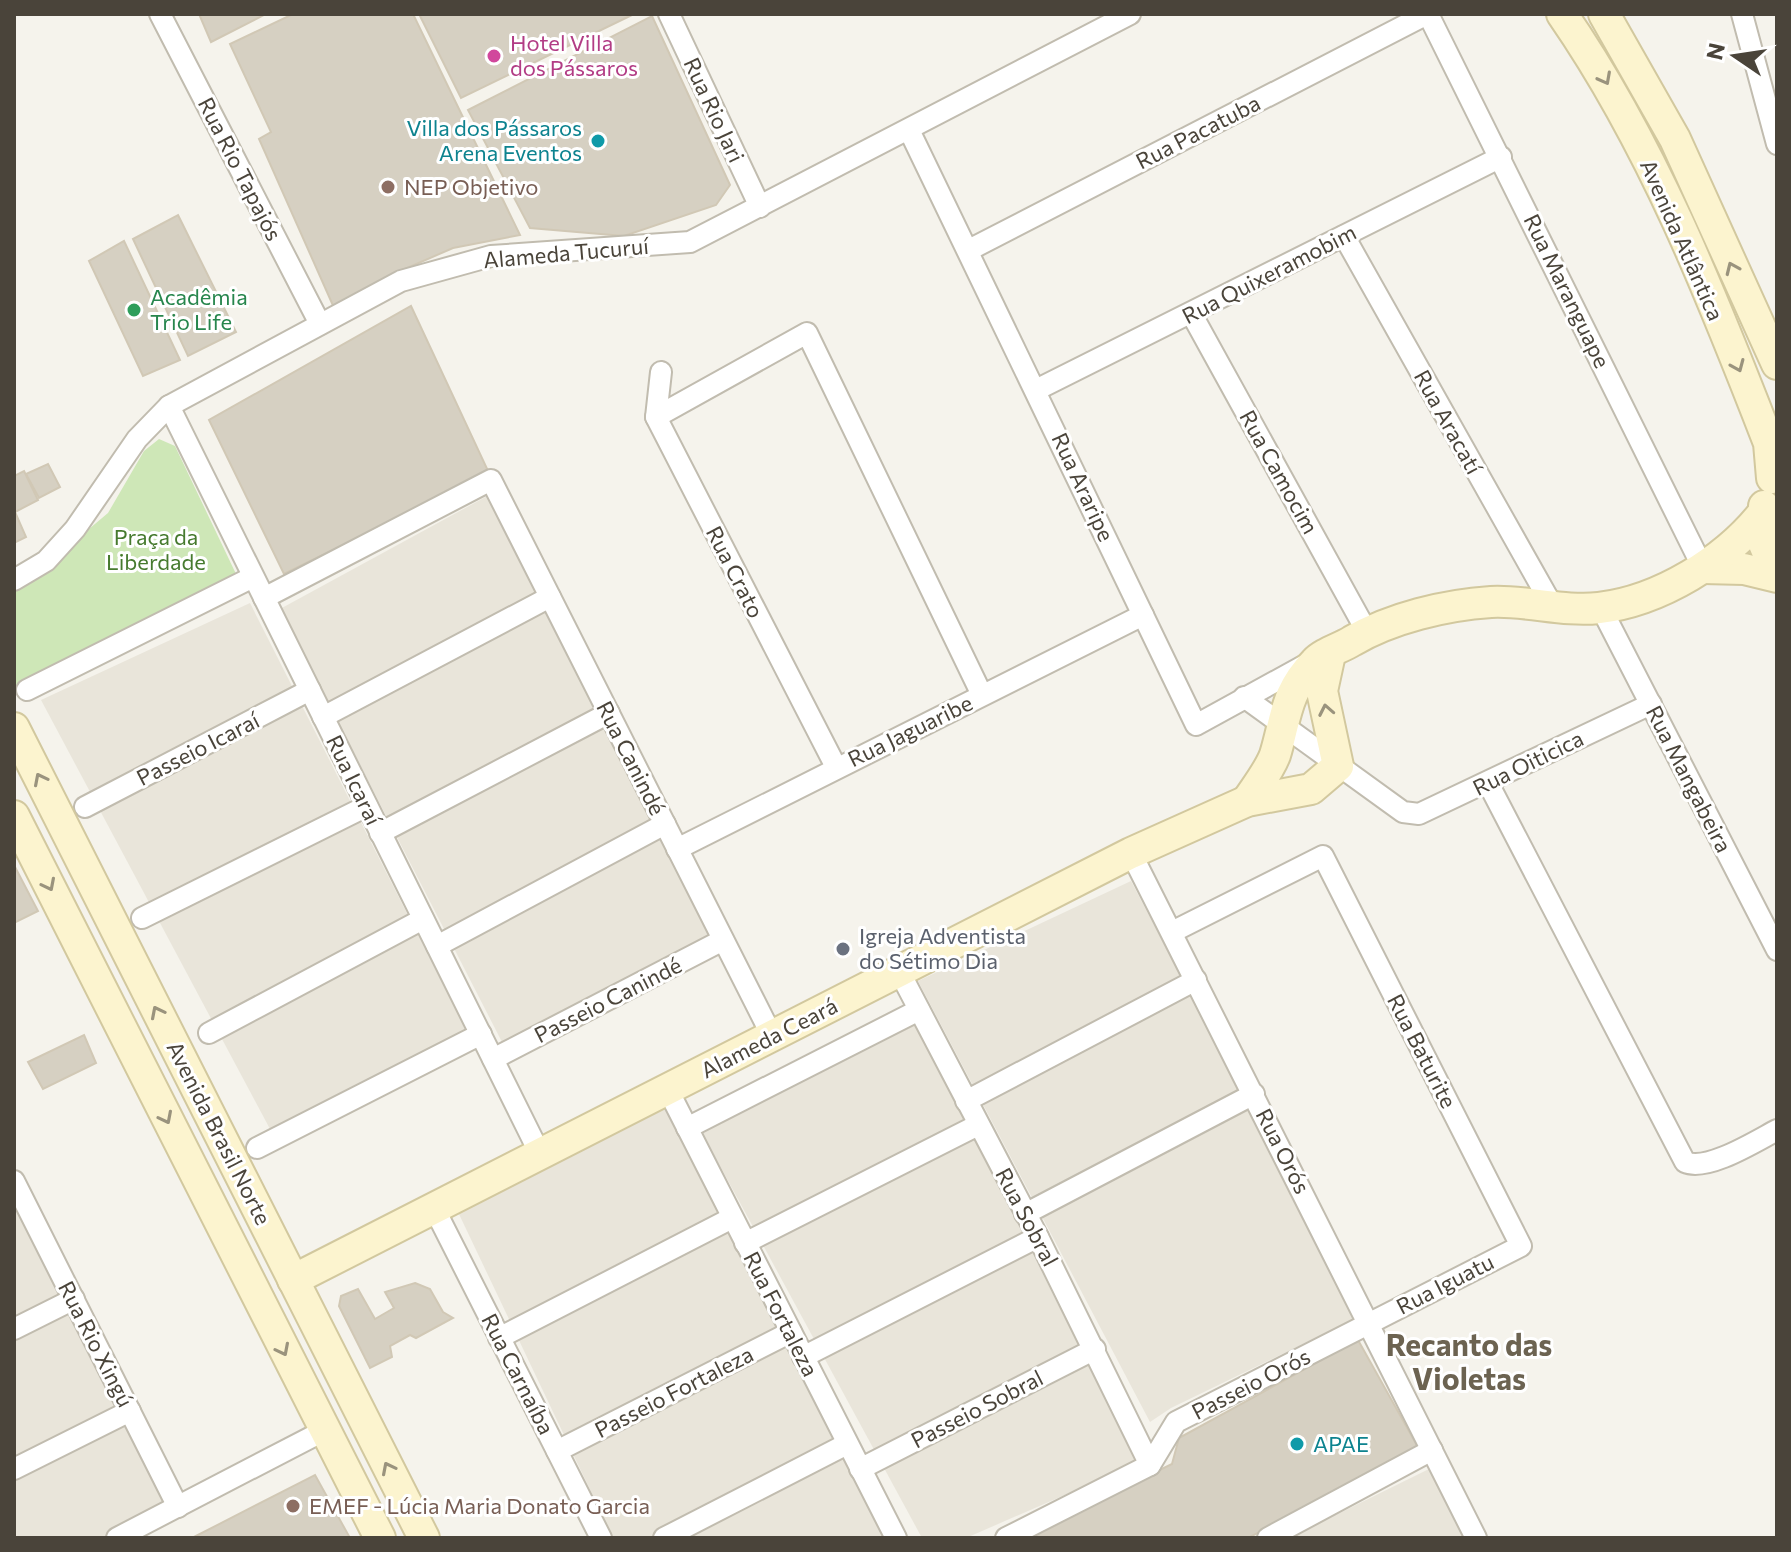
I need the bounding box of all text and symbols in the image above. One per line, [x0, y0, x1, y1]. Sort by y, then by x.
north arrow [1695, 16, 1775, 96]
place label: Hotel Villa dos Pássaros [510, 29, 638, 81]
text: N [1700, 40, 1730, 62]
marker: Hotel Villa dos Pássaros [485, 47, 503, 65]
street label: Rua Rio Jari [678, 53, 751, 167]
one-way arrow [1595, 71, 1611, 86]
street label: Rua Pacatuba [1131, 89, 1265, 174]
street label: Rua Rio Tapajós [193, 93, 288, 245]
place label: Villa dos Pássaros Arena Eventos [406, 114, 582, 166]
marker: Villa dos Pássaros Arena Eventos [589, 132, 607, 150]
street label: Avenida Atlântica [1635, 155, 1730, 325]
place label: NEP Objetivo [404, 173, 538, 200]
marker: NEP Objetivo [379, 178, 397, 196]
street label: Rua Maranguape [1518, 209, 1616, 372]
street label: Rua Quixeramobim [1177, 218, 1360, 329]
street label: Alameda Tucuruí [482, 232, 651, 273]
one-way arrow [1725, 262, 1741, 277]
place label: Acadêmia Trio Life [150, 283, 248, 335]
marker: Acadêmia Trio Life [125, 301, 143, 319]
one-way arrow [1728, 358, 1744, 372]
street label: Rua Aracatí [1409, 365, 1489, 480]
street label: Rua Camocim [1234, 405, 1325, 538]
street label: Rua Araripe [1047, 428, 1120, 545]
street label: Rua Crato [701, 521, 770, 622]
park label: Praça da Liberdade [106, 523, 206, 575]
street label: Rua Jaguaribe [843, 689, 977, 772]
street label: Rua Canindé [591, 696, 672, 819]
street label: Rua Mangabeira [1641, 701, 1738, 857]
one-way arrow [1318, 703, 1335, 716]
street label: Passeio Icaraí [132, 705, 265, 791]
street label: Rua Oiticica [1468, 724, 1588, 801]
street label: Rua Icaraí [321, 730, 388, 830]
one-way arrow [34, 773, 50, 788]
one-way arrow [39, 877, 55, 892]
place label: Igreja Adventista do Sétimo Dia [859, 922, 1026, 974]
marker: Igreja Adventista do Sétimo Dia [834, 940, 852, 958]
street label: Passeio Canindé [530, 951, 686, 1048]
street label: Rua Baturite [1382, 989, 1463, 1112]
street label: Alameda Ceará [696, 992, 842, 1084]
one-way arrow [152, 1005, 167, 1020]
street label: Avenida Brasil Norte [162, 1037, 277, 1229]
street label: Rua Orós [1251, 1104, 1316, 1198]
one-way arrow [156, 1109, 172, 1124]
street label: Rua Sobral [990, 1163, 1065, 1270]
street label: Rua Fortaleza [738, 1247, 825, 1381]
street label: Rua Iguatu [1392, 1248, 1498, 1320]
street label: Rua Rio Xingú [53, 1276, 140, 1411]
street label: Rua Carnaíba [476, 1309, 561, 1439]
district label: Recanto das Violetas [1386, 1325, 1552, 1396]
street label: Passeio Fortaleza [590, 1340, 757, 1443]
one-way arrow [274, 1341, 289, 1356]
street label: Passeio Orós [1187, 1342, 1314, 1425]
street label: Passeio Sobral [906, 1364, 1047, 1453]
place label: APAE [1313, 1430, 1369, 1457]
marker: APAE [1288, 1435, 1306, 1453]
one-way arrow [383, 1462, 398, 1477]
place label: EMEF - Lúcia Maria Donato Garcia [309, 1492, 650, 1519]
marker: EMEF - Lúcia Maria Donato Garcia [284, 1497, 302, 1515]

